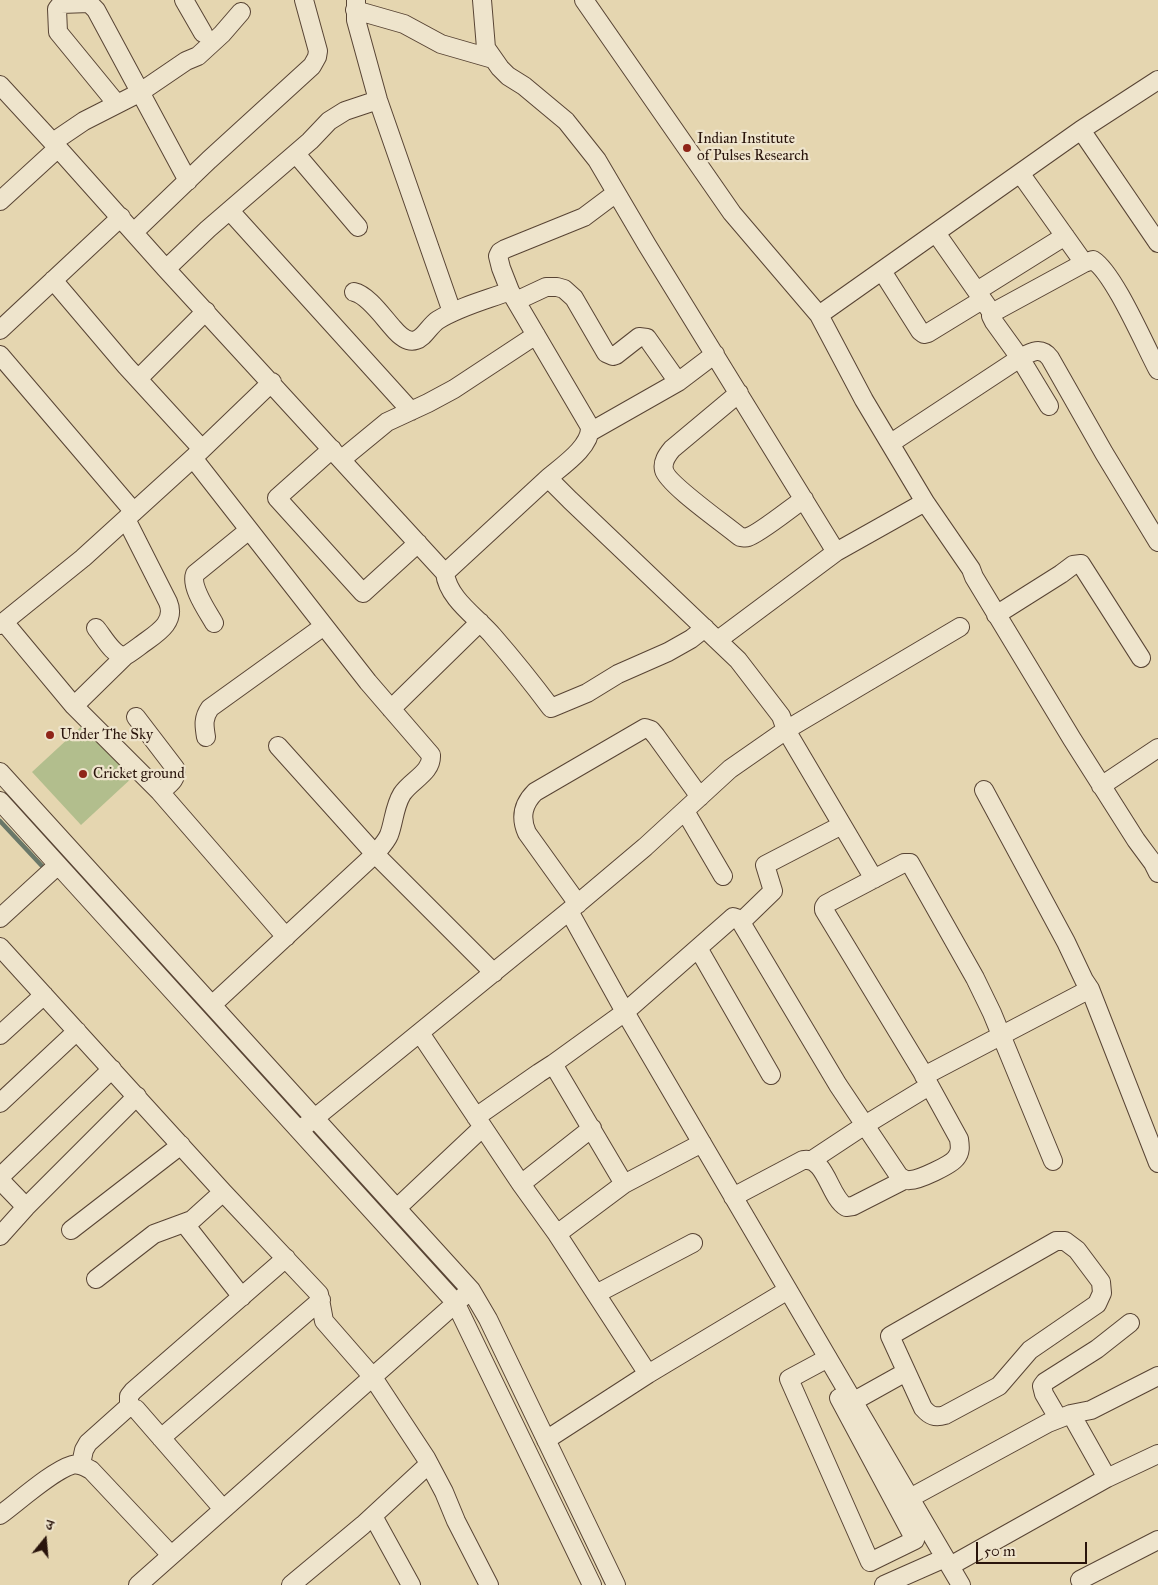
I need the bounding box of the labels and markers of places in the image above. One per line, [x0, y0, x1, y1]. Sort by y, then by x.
place label: Indian Institute of Pulses Research [697, 130, 809, 165]
marker: Indian Institute of Pulses Research [681, 142, 693, 154]
place label: Under The Sky [60, 726, 153, 744]
marker: Under The Sky [44, 729, 56, 741]
place label: Cricket ground [93, 765, 185, 783]
marker: Cricket ground [77, 768, 89, 780]

